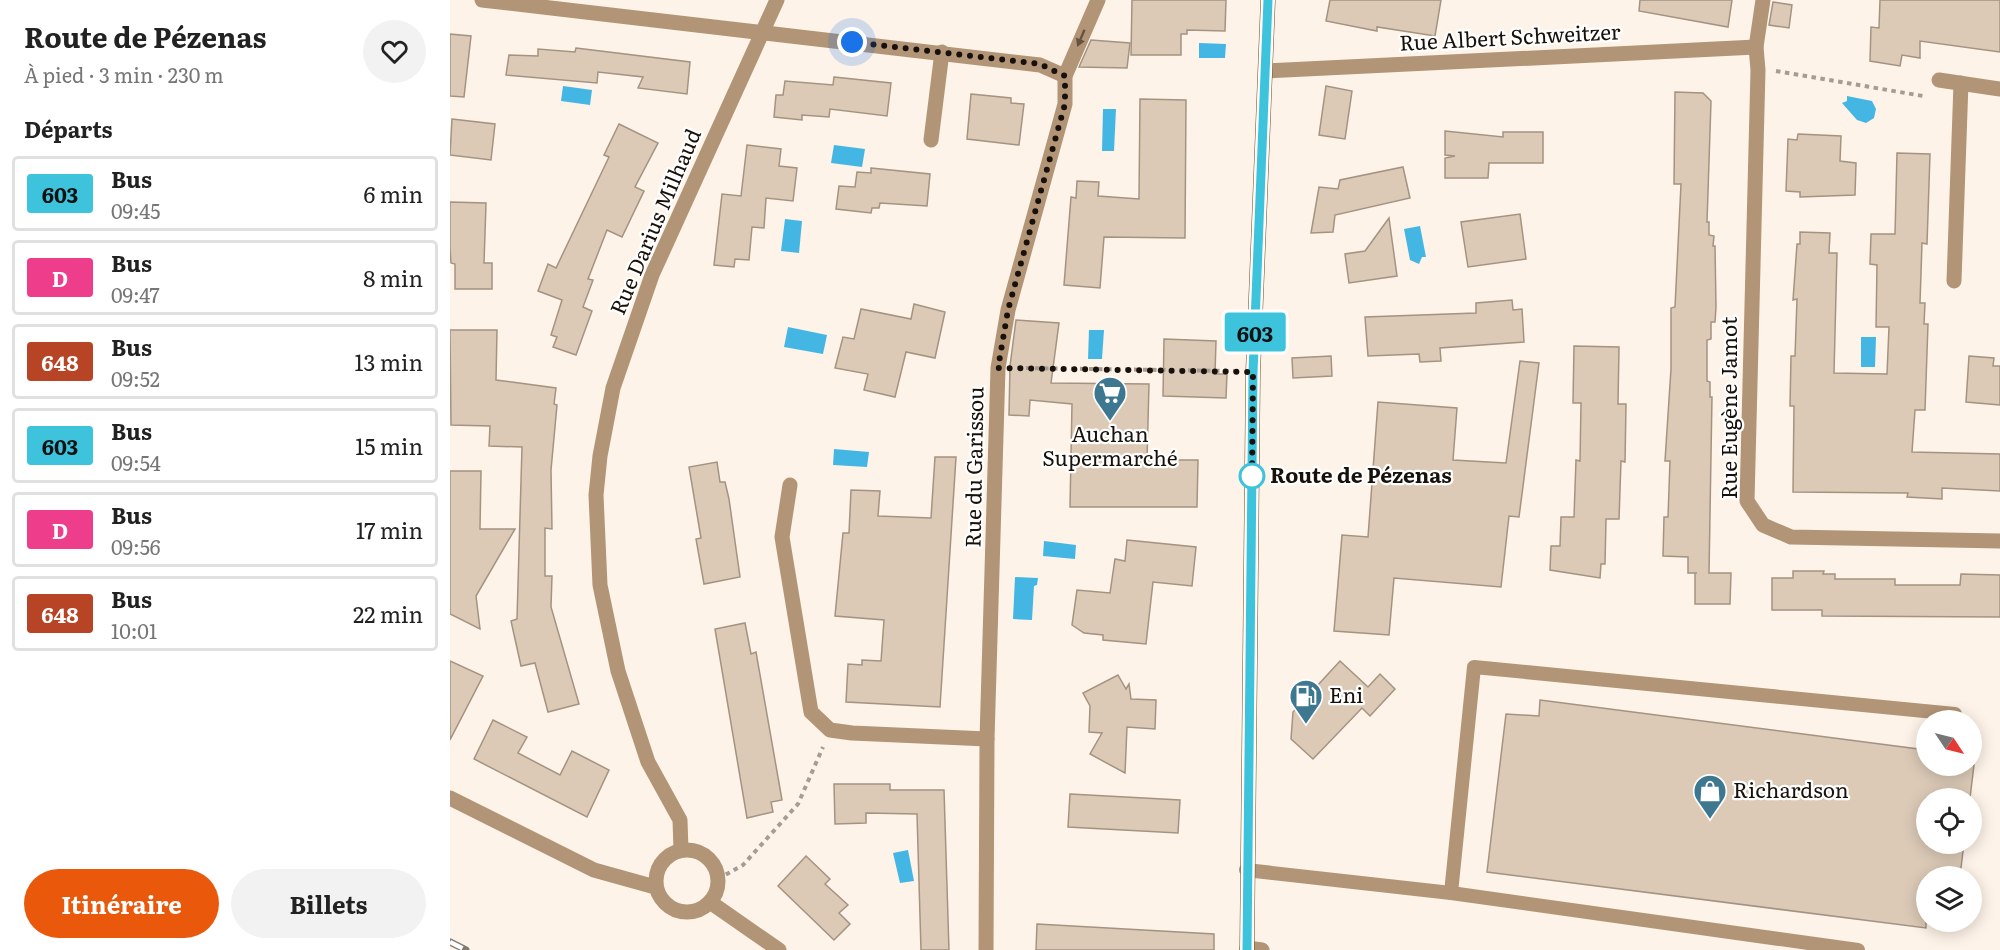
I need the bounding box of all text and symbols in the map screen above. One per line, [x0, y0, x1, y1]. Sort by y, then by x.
street label: Rue Albert Schweitzer [1398, 14, 1621, 57]
text: Route de Pézenas [24, 15, 266, 57]
button: heart [363, 20, 426, 83]
your location [837, 27, 867, 57]
one-way arrow [1076, 29, 1085, 47]
text: À pied · 3 min · 230 m [24, 59, 224, 89]
text: Départs [24, 112, 113, 145]
street label: Rue Darius Milhaud [600, 123, 707, 319]
text: Bus [111, 162, 152, 195]
text: 6 min [364, 177, 423, 210]
text: 603 [42, 178, 78, 209]
text: 09:45 [111, 195, 160, 225]
text: Bus [111, 246, 152, 279]
text: 8 min [363, 261, 423, 294]
text: D [52, 262, 68, 293]
text: 09:47 [111, 279, 160, 309]
line badge: 603 [1220, 312, 1290, 352]
street label: Rue Eugène Jamot [1712, 316, 1743, 499]
text: 603 [1237, 317, 1273, 348]
text: Bus [111, 330, 152, 363]
text: 13 min [354, 345, 423, 378]
text: 648 [41, 346, 79, 377]
text: 09:52 [111, 363, 160, 393]
supermarket icon: Auchan Supermarché [1092, 375, 1128, 422]
street label: Rue du Garissou [956, 386, 989, 548]
text: Bus [111, 414, 152, 447]
place label: Auchan Supermarché [1042, 417, 1178, 472]
text: 15 min [355, 429, 423, 462]
text: 603 [42, 430, 78, 461]
text: 09:54 [111, 447, 161, 477]
place label: Route de Pézenas [1270, 458, 1452, 489]
marker: Route de Pézenas [1239, 463, 1265, 489]
text: Bus [111, 498, 152, 531]
text: 17 min [356, 513, 423, 546]
text: D [52, 514, 68, 545]
text: 09:56 [111, 531, 161, 561]
text: Bus [111, 582, 152, 615]
text: 22 min [353, 597, 423, 630]
text: 648 [41, 598, 79, 629]
text: 10:01 [111, 615, 157, 645]
fuel station icon: Eni [1288, 678, 1324, 725]
place label: Eni [1329, 678, 1363, 709]
north arrow [1916, 710, 1982, 776]
map controls [1916, 710, 1982, 932]
shop icon: Richardson [1692, 773, 1728, 820]
place label: Richardson [1733, 773, 1849, 804]
button: locate [1916, 788, 1982, 854]
button: layers [1916, 866, 1982, 932]
button: Itinéraire [24, 869, 219, 938]
button: Billets [231, 869, 426, 938]

